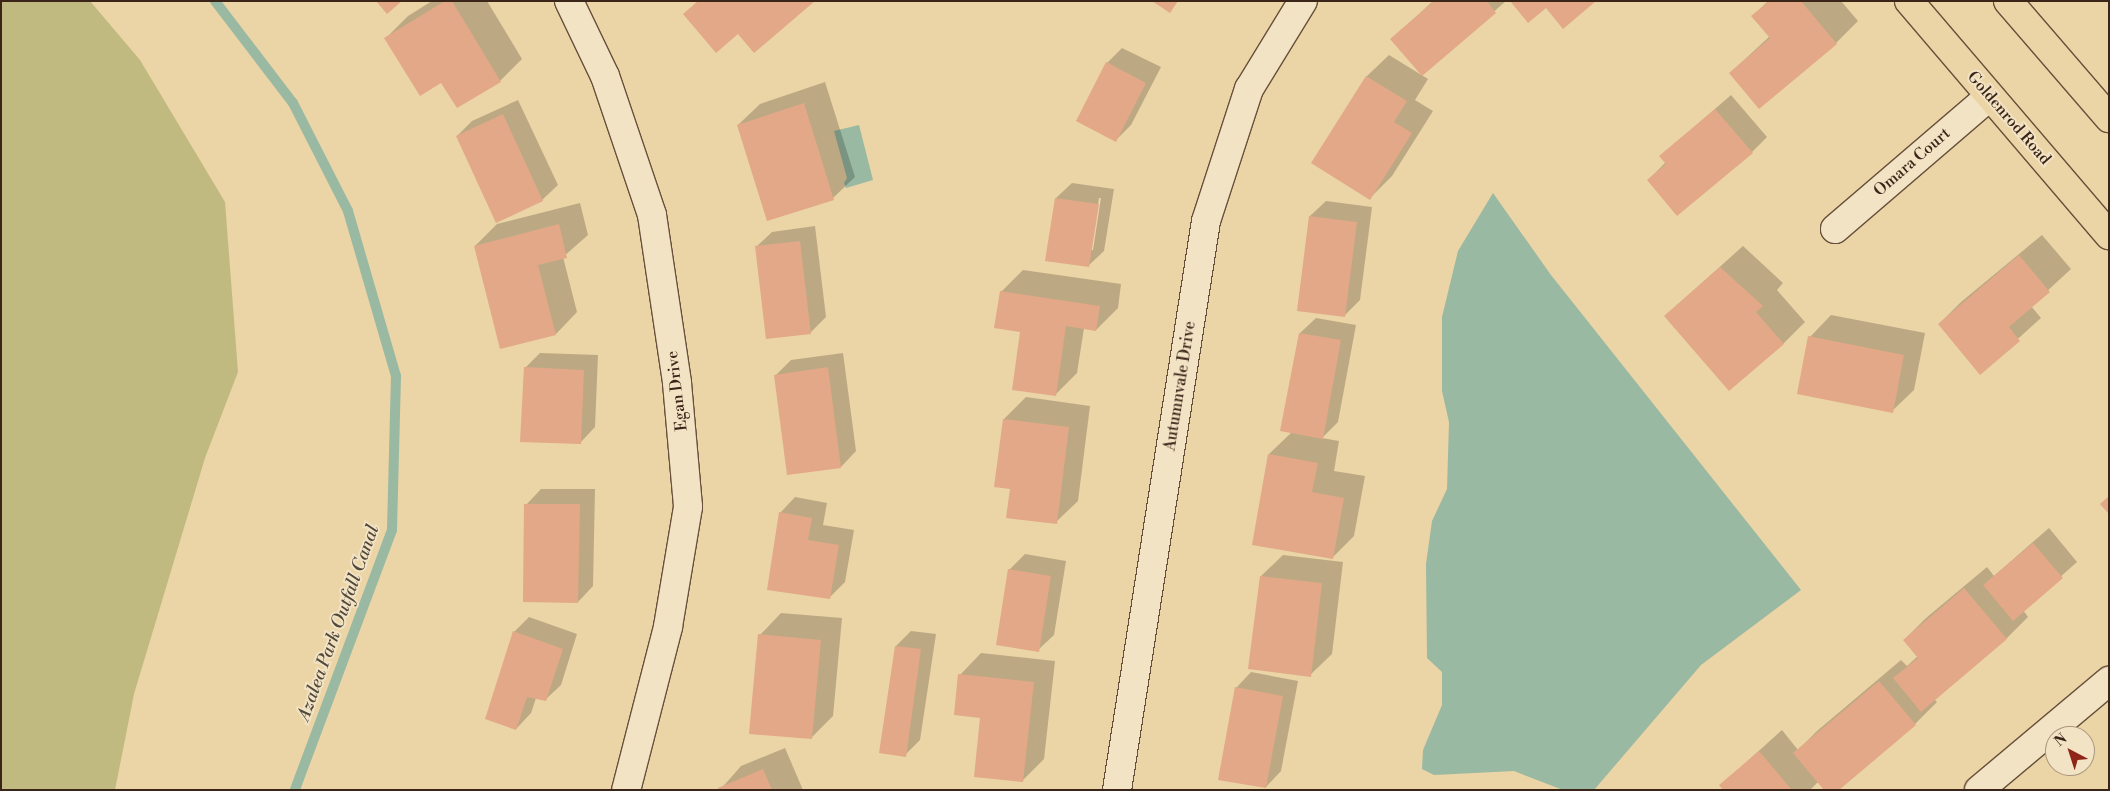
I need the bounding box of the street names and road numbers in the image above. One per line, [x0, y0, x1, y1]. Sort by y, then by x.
street label: Goldenrod Road [1963, 67, 2055, 169]
street label: Omara Court [1870, 124, 1954, 200]
street label: Autumnvale Drive [1160, 320, 1200, 452]
street label: Egan Drive [663, 350, 691, 432]

